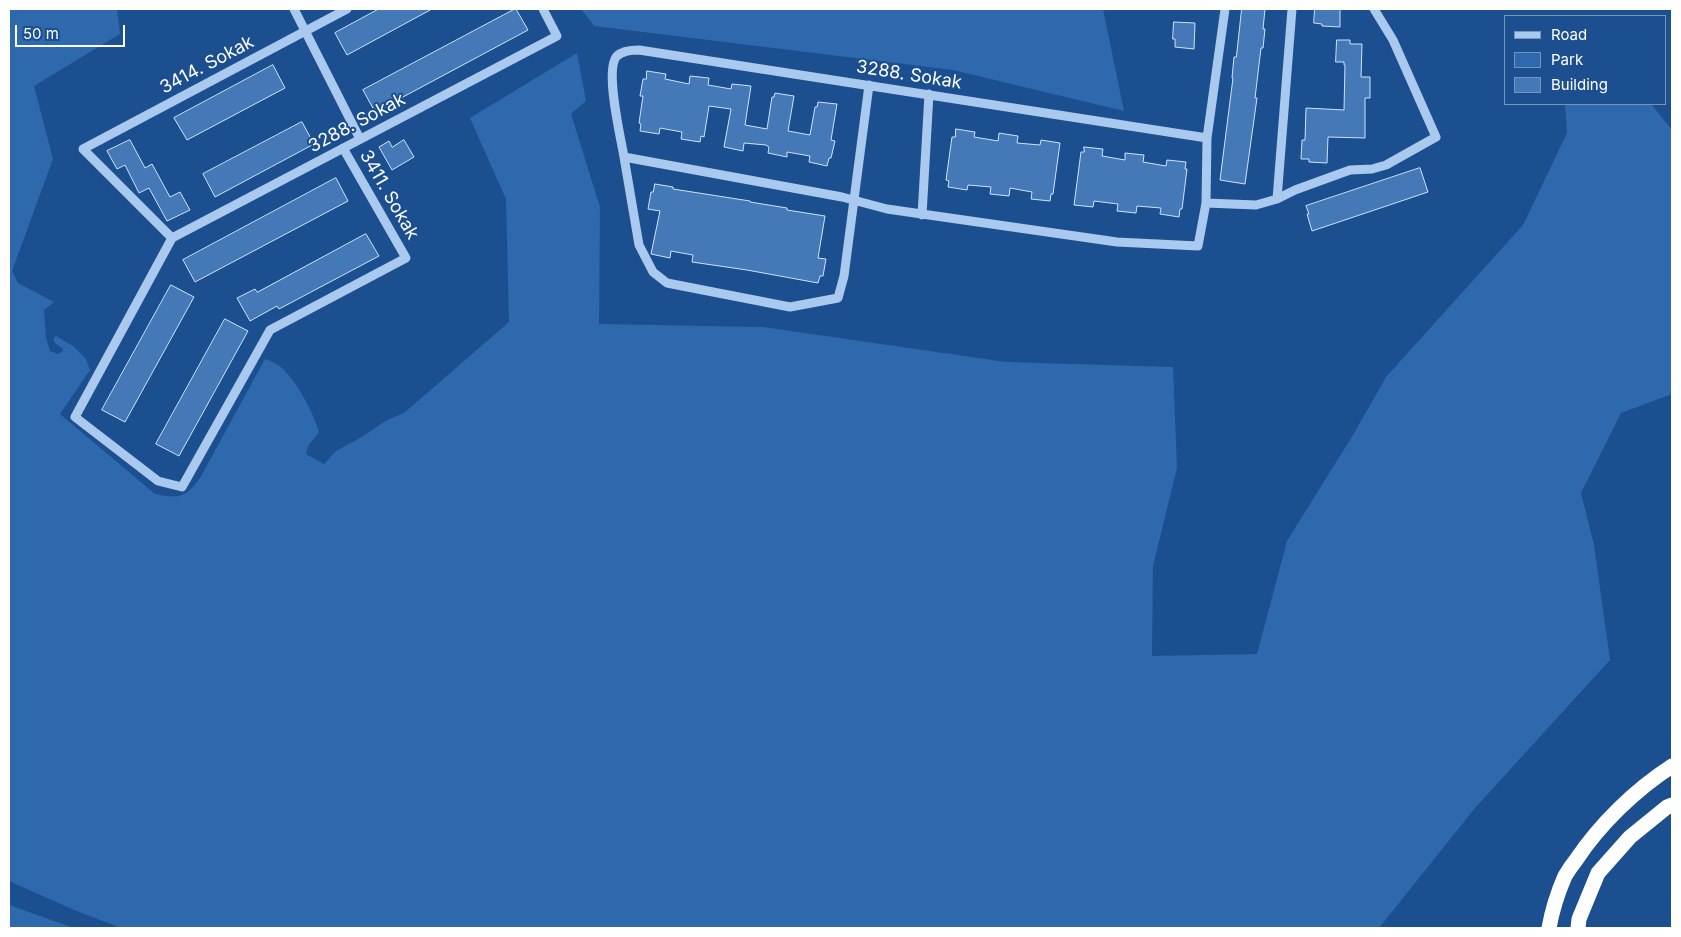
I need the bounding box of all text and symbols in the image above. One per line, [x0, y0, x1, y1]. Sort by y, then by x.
scale bar [18, 15, 128, 47]
legend [1504, 15, 1666, 105]
text: 50 m [23, 24, 59, 43]
text: Road [1551, 25, 1587, 44]
street label: 3414. Sokak [156, 31, 258, 99]
text: Park [1551, 50, 1583, 69]
street label: 3288. Sokak [855, 56, 963, 94]
text: Building [1551, 75, 1608, 94]
street label: 3288. Sokak [305, 88, 409, 158]
street label: 3411. Sokak [355, 147, 423, 243]

